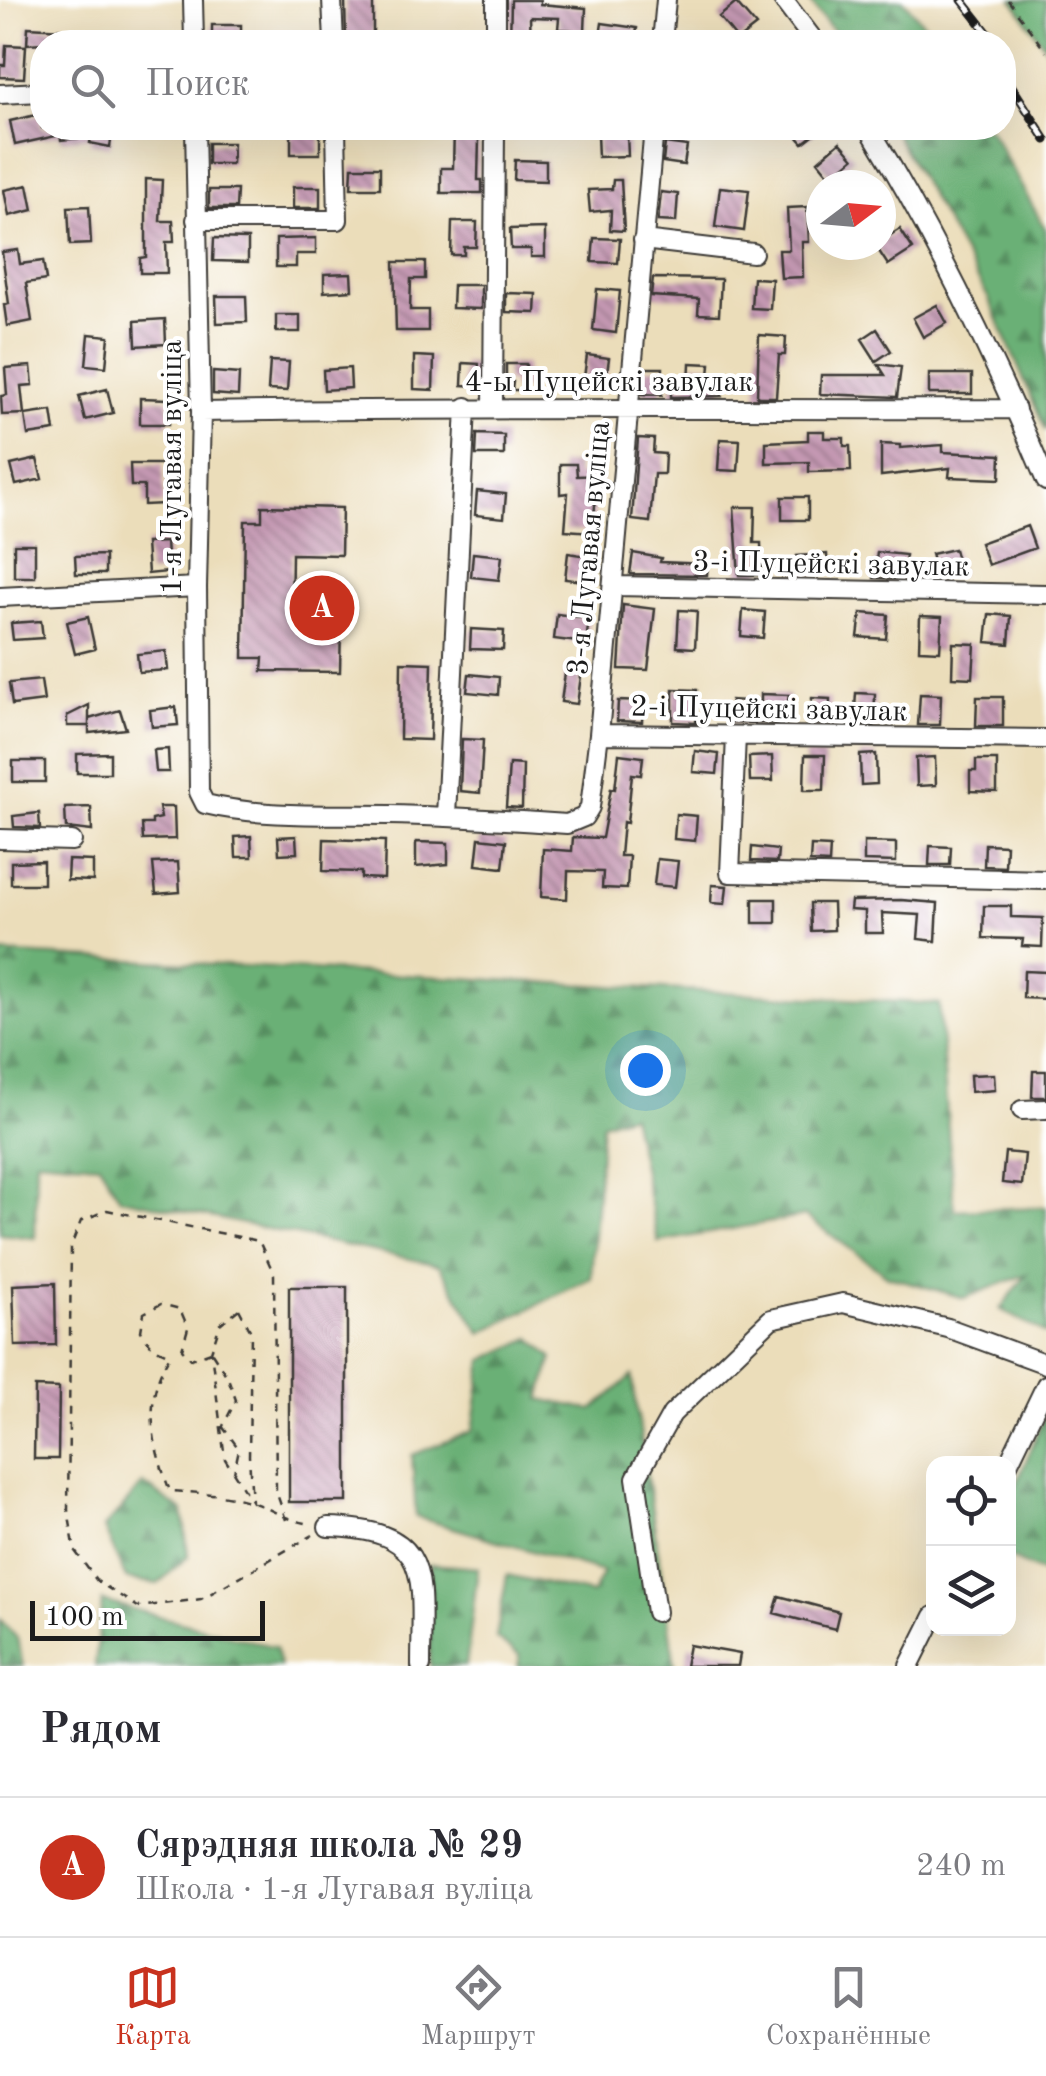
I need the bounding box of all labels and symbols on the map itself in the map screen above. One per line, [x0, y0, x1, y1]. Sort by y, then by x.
north arrow [806, 170, 896, 260]
street label: 1-я Лугавая вуліца [158, 339, 188, 595]
street label: 4-ы Пуцейскі завулак [465, 368, 753, 398]
street label: 3-я Лугавая вуліца [564, 420, 616, 676]
street label: 3-і Пуцейскі завулак [692, 548, 970, 582]
pin: A [290, 570, 354, 646]
street label: 2-і Пуцейскі завулак [630, 693, 908, 727]
your location [620, 1045, 671, 1096]
scale bar [30, 1596, 265, 1640]

